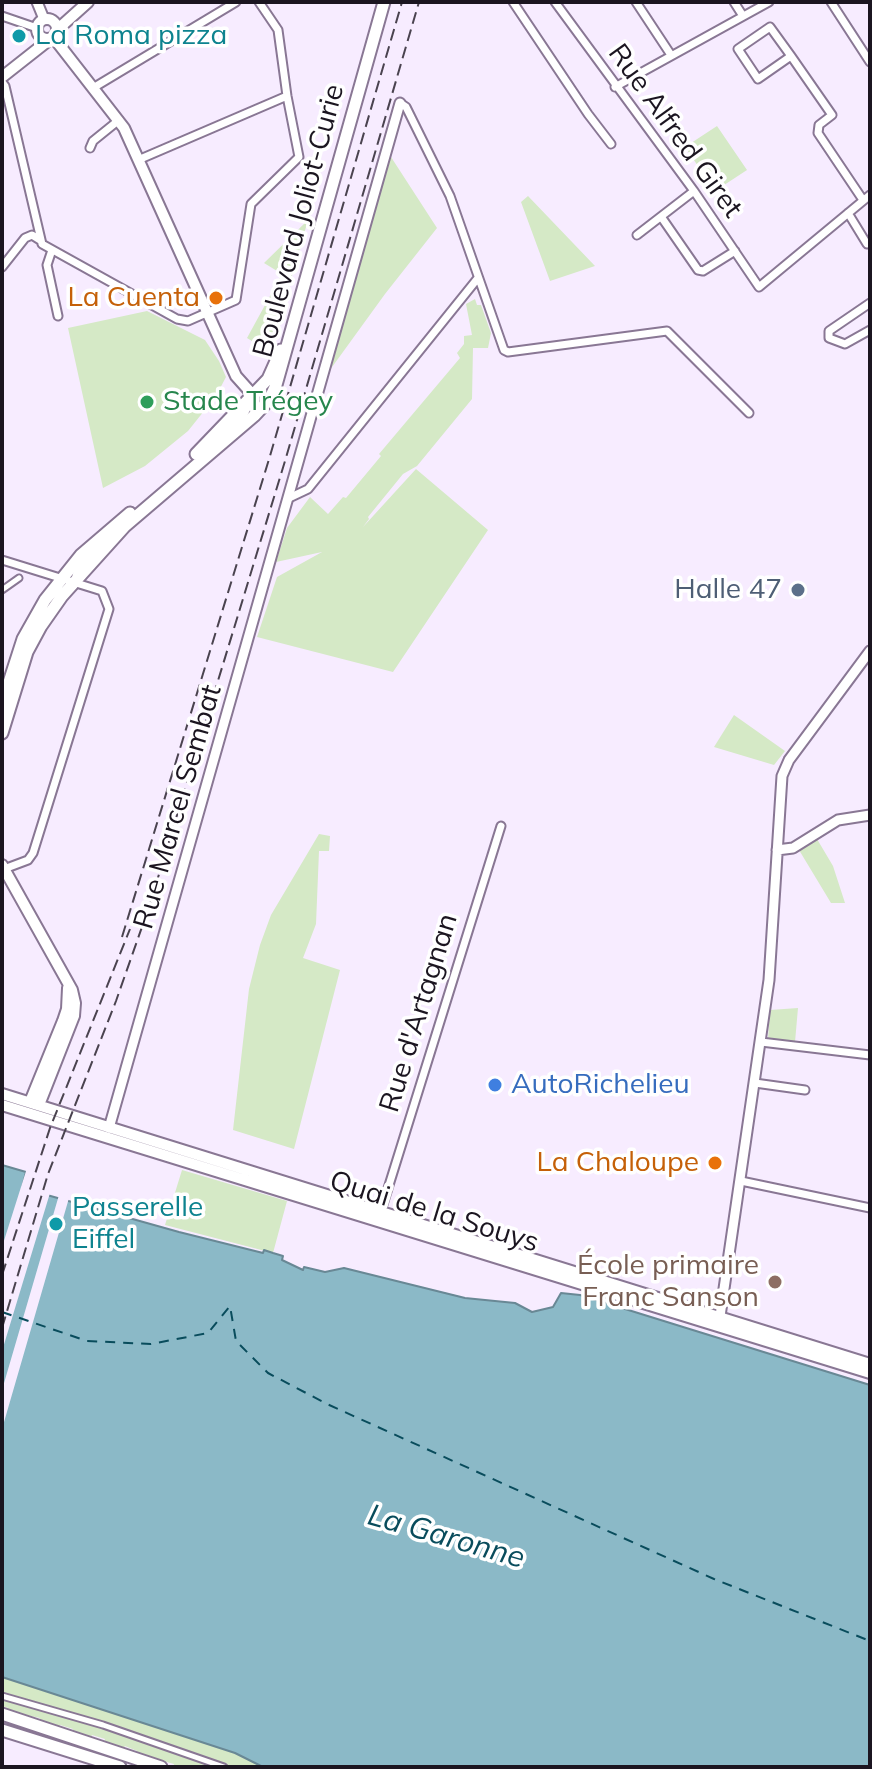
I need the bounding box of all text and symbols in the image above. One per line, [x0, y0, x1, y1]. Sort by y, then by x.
place label: La Roma pizza [35, 19, 227, 53]
marker: La Roma pizza [10, 27, 28, 45]
street label: Rue Alfred Giret [601, 38, 749, 224]
street label: Boulevard Joliot-Curie [246, 81, 352, 361]
place label: La Cuenta [67, 281, 200, 315]
marker: La Cuenta [207, 289, 225, 307]
place label: Stade Trégey [163, 385, 333, 419]
marker: Stade Trégey [138, 393, 156, 411]
place label: Halle 47 [674, 573, 782, 607]
marker: Halle 47 [789, 581, 807, 599]
street label: Rue Marcel Sembat [127, 681, 229, 933]
street label: Rue d'Artagnan [373, 910, 465, 1116]
place label: AutoRichelieu [511, 1068, 690, 1102]
marker: AutoRichelieu [486, 1076, 504, 1094]
place label: La Chaloupe [536, 1146, 699, 1180]
marker: La Chaloupe [706, 1154, 724, 1172]
street label: Quai de la Souys [325, 1164, 543, 1260]
place label: Passerelle Eiffel [72, 1191, 203, 1257]
marker: Passerelle Eiffel [47, 1215, 65, 1233]
place label: École primaire Franc Sanson [577, 1249, 759, 1315]
marker: École primaire Franc Sanson [766, 1273, 784, 1291]
water label: La Garonne [363, 1497, 529, 1577]

